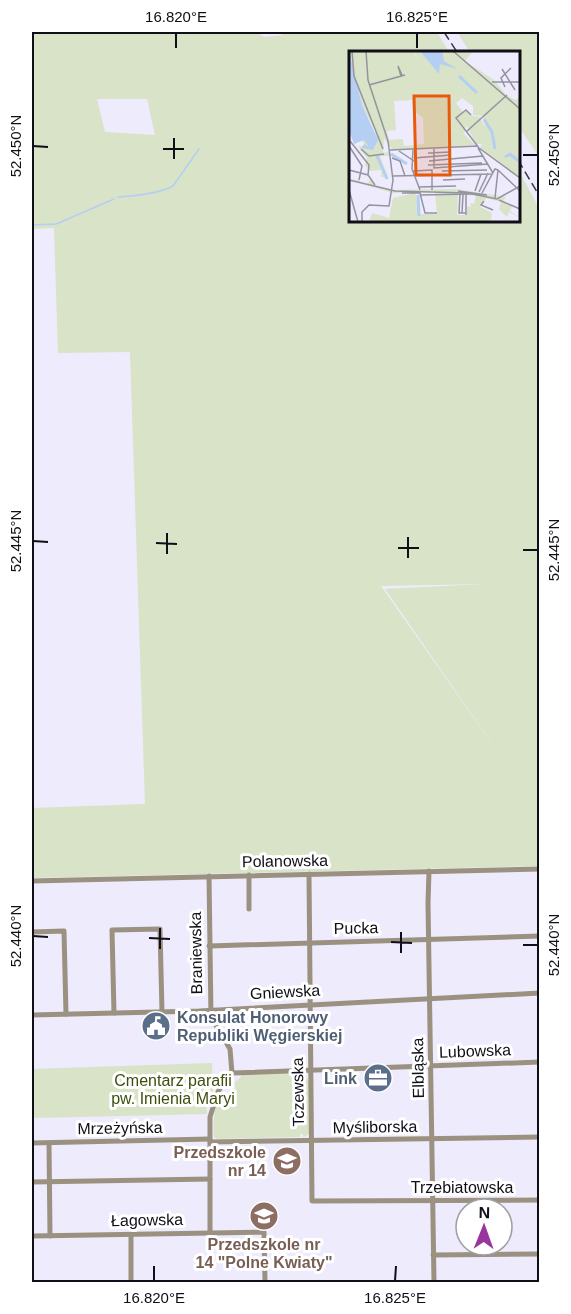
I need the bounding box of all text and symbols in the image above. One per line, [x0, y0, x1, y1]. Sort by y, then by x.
text: 16.820°E [145, 8, 207, 25]
text: 16.825°E [386, 8, 448, 25]
inset map [349, 51, 520, 222]
text: 52.450°N [7, 115, 24, 177]
text: 52.450°N [545, 124, 562, 186]
text: 52.445°N [7, 510, 24, 572]
text: 52.445°N [545, 519, 562, 581]
street label: Polanowska [242, 852, 328, 870]
text: 52.440°N [7, 905, 24, 967]
street label: Braniewska [187, 911, 205, 994]
text: 52.440°N [545, 914, 562, 976]
street label: Pucka [334, 919, 378, 937]
street label: Gniewska [249, 982, 321, 1002]
place label: Konsulat Honorowy Republiki Węgierskiej [177, 1009, 342, 1044]
public building icon: Konsulat Honorowy Republiki Węgierskiej [140, 1010, 172, 1042]
street label: Elbląska [409, 1038, 427, 1098]
street label: Lubowska [439, 1041, 511, 1061]
street label: Tczewska [289, 1057, 307, 1127]
office icon: Link [362, 1062, 394, 1094]
place label: Link [324, 1070, 357, 1087]
park label: Cmentarz parafii pw. Imienia Maryi [111, 1072, 235, 1107]
street label: Myśliborska [333, 1118, 417, 1136]
street label: Mrzeżyńska [77, 1119, 163, 1137]
place label: Przedszkole nr 14 [174, 1144, 266, 1179]
school or university icon: Przedszkole nr 14 [271, 1145, 303, 1177]
street label: Trzebiatowska [411, 1179, 513, 1196]
north arrow [454, 1197, 514, 1257]
school or university icon: Przedszkole nr 14 "Polne Kwiaty" [248, 1200, 280, 1232]
text: N [478, 1204, 490, 1221]
street label: Łagowska [111, 1211, 183, 1229]
place label: Przedszkole nr 14 "Polne Kwiaty" [196, 1236, 333, 1271]
text: 16.820°E [123, 1289, 185, 1306]
text: 16.825°E [364, 1289, 426, 1306]

